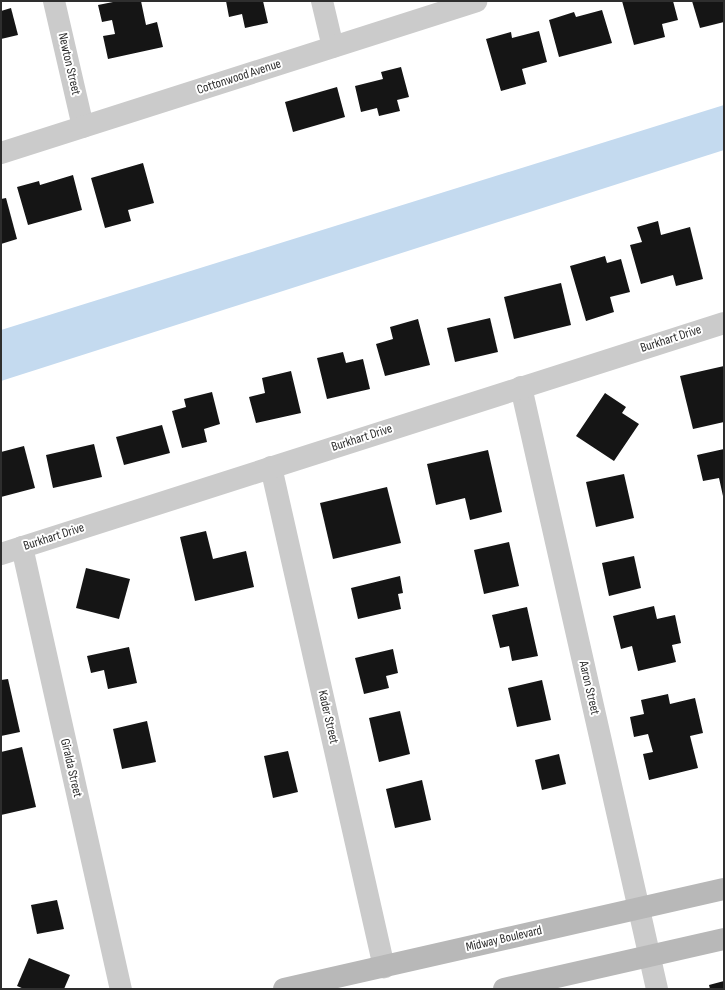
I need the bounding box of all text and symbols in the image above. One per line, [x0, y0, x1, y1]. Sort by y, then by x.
street label: Newton Street [54, 31, 84, 97]
street label: Cottonwood Avenue [195, 56, 283, 98]
street label: Burkhart Drive [639, 322, 703, 356]
street label: Burkhart Drive [330, 421, 394, 455]
street label: Burkhart Drive [22, 520, 86, 554]
street label: Aaron Street [575, 660, 603, 716]
street label: Kader Street [314, 689, 342, 745]
street label: Giralda Street [57, 737, 85, 799]
street label: Midway Boulevard [464, 923, 544, 955]

